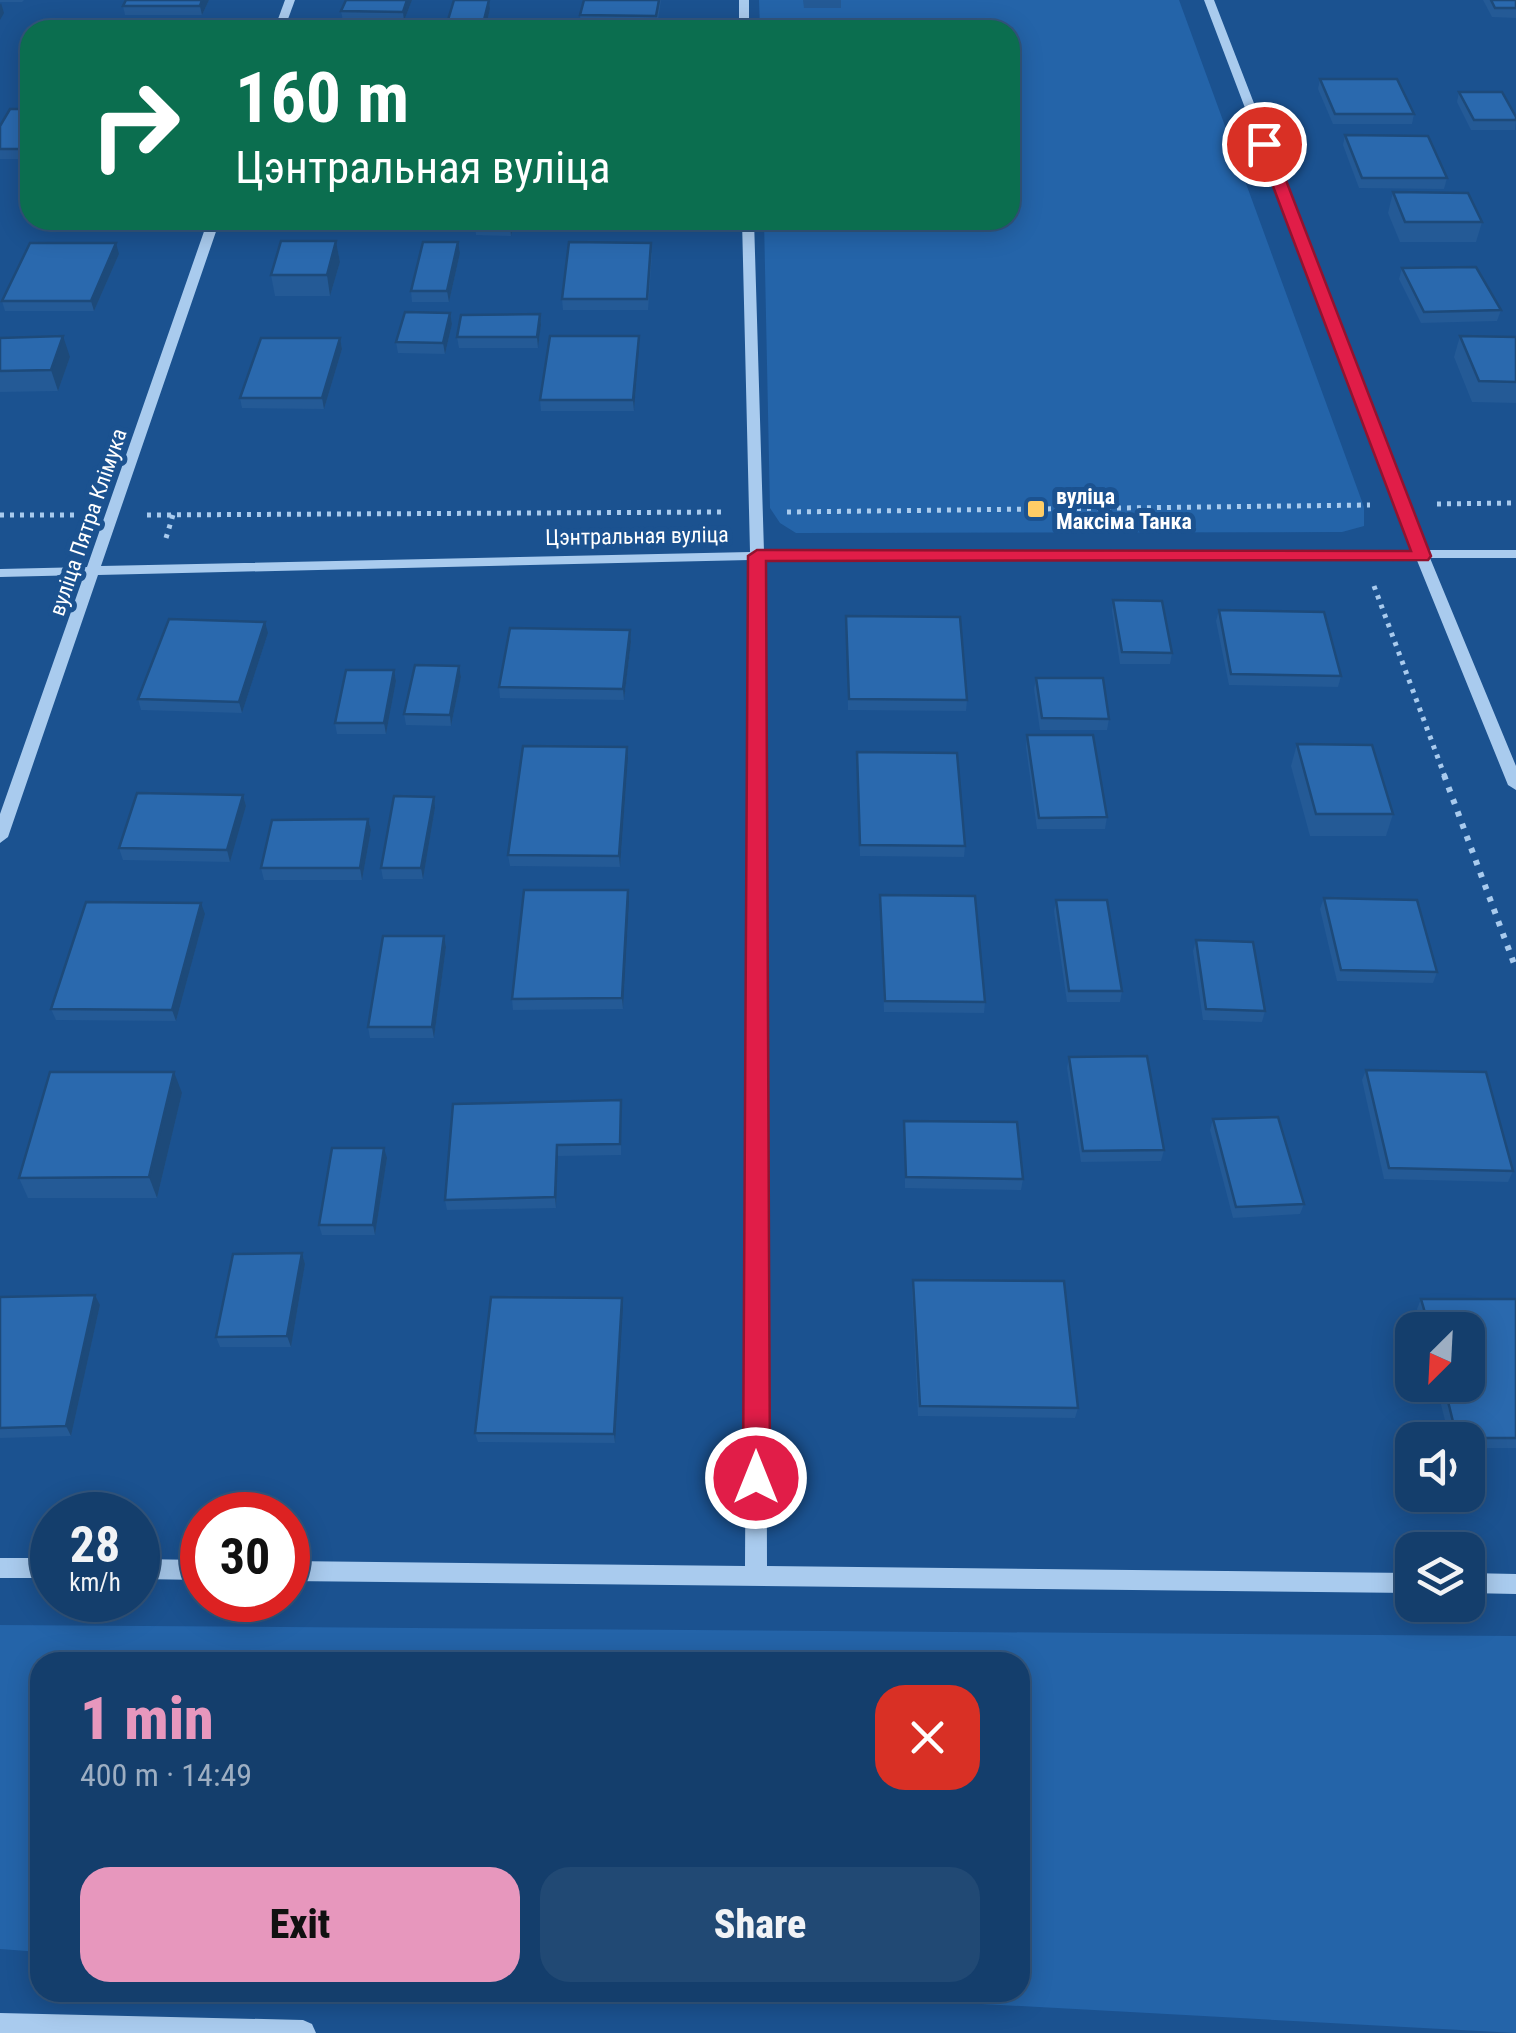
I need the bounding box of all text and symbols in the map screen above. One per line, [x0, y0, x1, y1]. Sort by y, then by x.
text: 160 m [235, 57, 409, 139]
icon: right [70, 60, 200, 190]
pin [1222, 102, 1307, 187]
icon: arrive [1237, 117, 1292, 172]
text: Цэнтральная вуліца [235, 141, 611, 194]
street label: вуліца Пятра Клімука [44, 425, 132, 619]
place label: вуліца Максіма Танка [1056, 484, 1192, 534]
marker: вуліца Максіма Танка [1025, 498, 1047, 520]
street label: Цэнтральная вуліца [545, 522, 729, 550]
north arrow [1395, 1312, 1485, 1402]
map controls [1395, 1312, 1485, 1622]
button: sound [1395, 1422, 1485, 1512]
position arrow [704, 1426, 808, 1530]
speed limit sign: 30 [180, 1492, 310, 1622]
text: 28 [70, 1516, 120, 1574]
button: layers [1395, 1532, 1485, 1622]
text: km/h [69, 1568, 121, 1597]
text: 1 min [80, 1683, 214, 1754]
button: close [875, 1685, 980, 1790]
text: 400 m · 14:49 [80, 1756, 252, 1794]
button: Exit [80, 1867, 520, 1982]
button: Share [540, 1867, 980, 1982]

